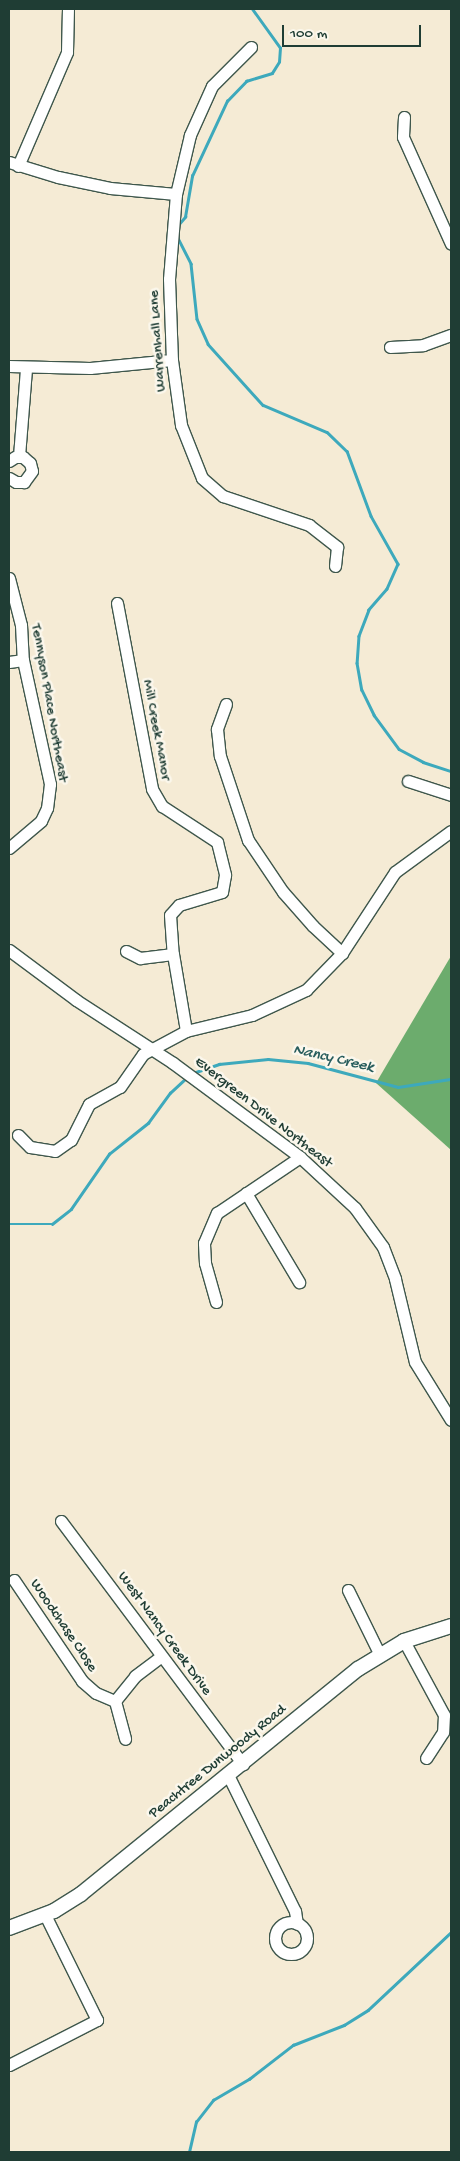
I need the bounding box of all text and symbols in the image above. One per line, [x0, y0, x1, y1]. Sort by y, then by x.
scale bar [285, 15, 424, 47]
text: 100 m [290, 25, 327, 43]
street label: Warrenhall Lane [145, 290, 171, 392]
street label: Tennyson Place Northeast [26, 623, 72, 783]
street label: Mill Creek Manor [137, 678, 175, 782]
water label: Nancy Creek [291, 1041, 375, 1079]
street label: Evergreen Drive Northeast [190, 1054, 336, 1172]
street label: West Nancy Creek Drive [113, 1569, 215, 1699]
street label: Woodchase Close [25, 1576, 101, 1676]
street label: Peachtree Dunwoody Road [146, 1701, 290, 1823]

